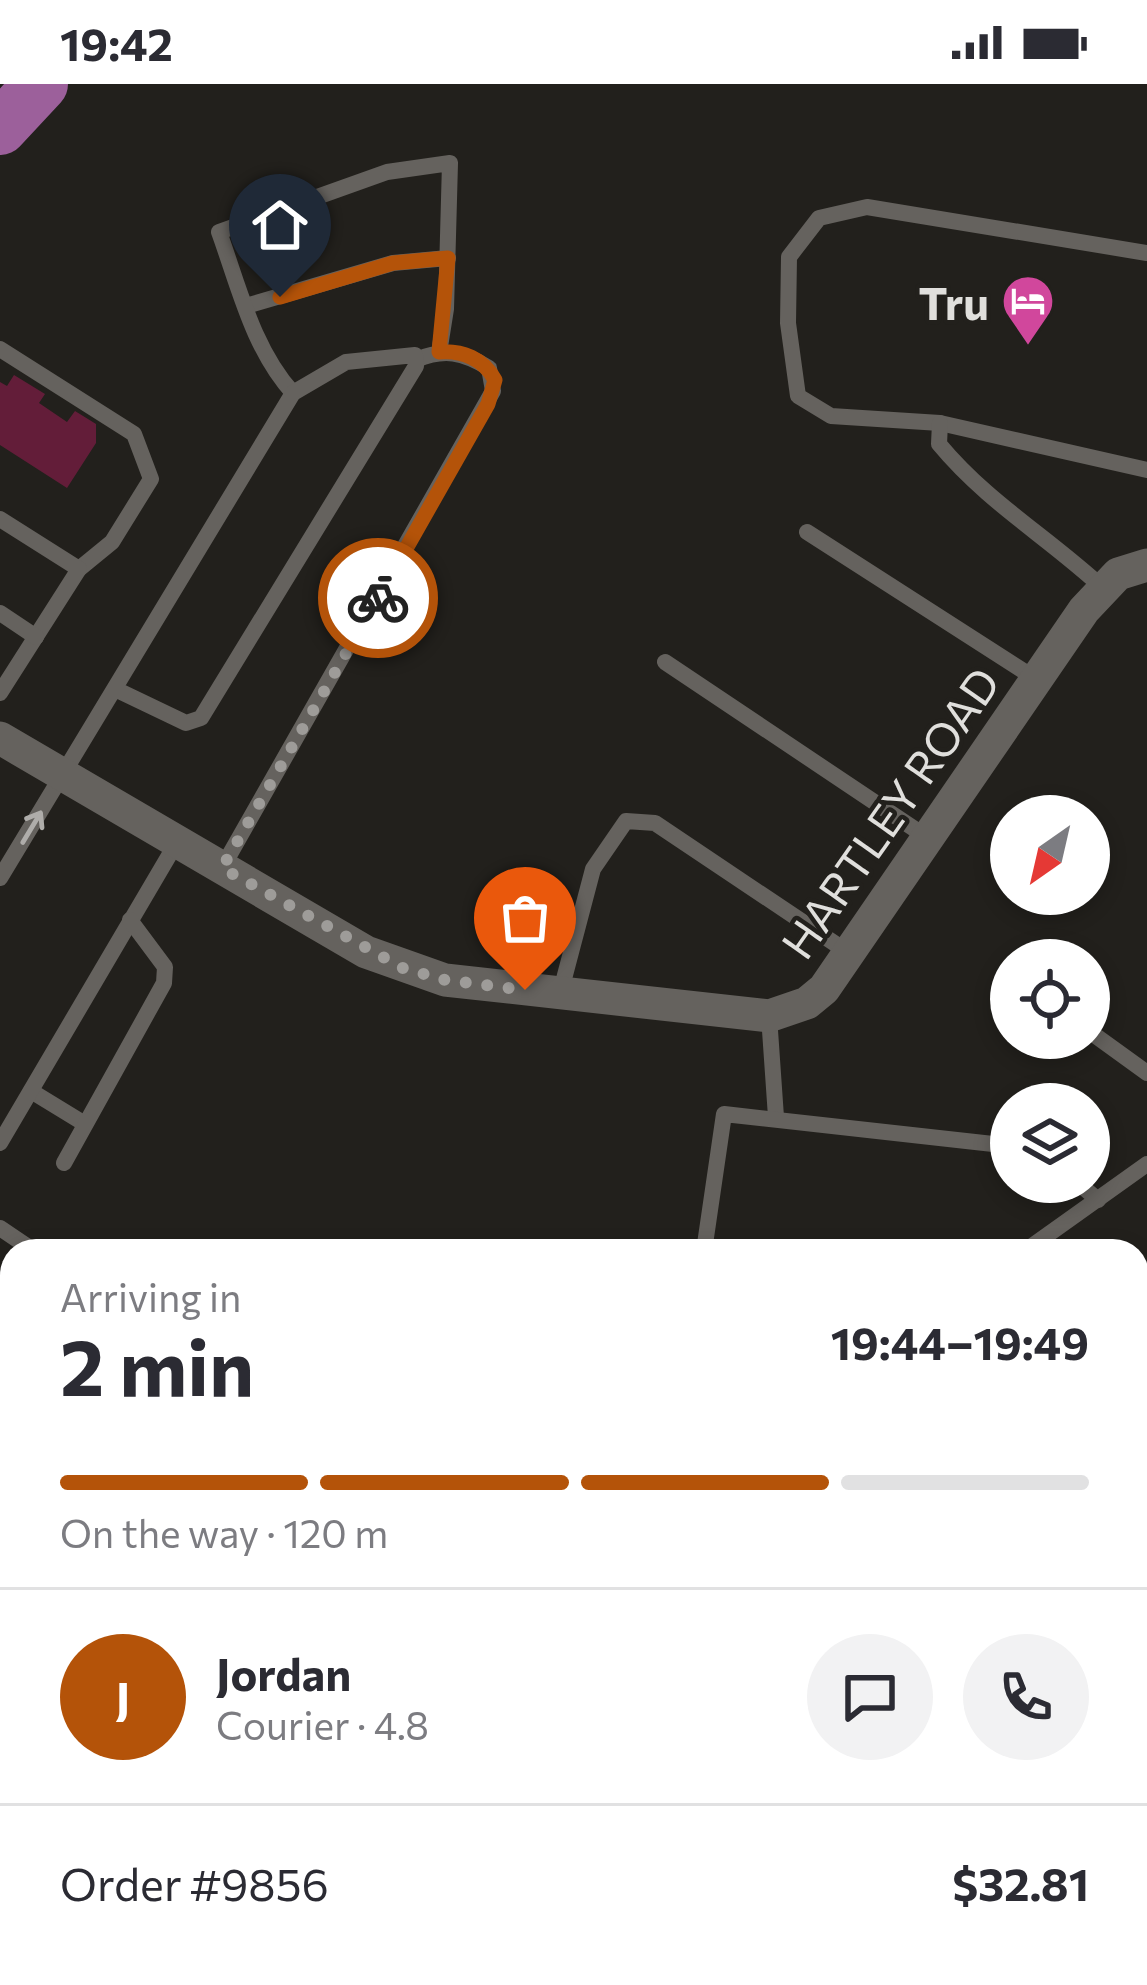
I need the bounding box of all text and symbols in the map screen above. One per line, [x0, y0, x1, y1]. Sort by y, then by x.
text: 19:42 [60, 15, 173, 70]
pin [229, 174, 331, 297]
icon: home [247, 192, 313, 258]
hotel icon: Tru [1000, 273, 1056, 347]
place label: Tru [919, 274, 989, 329]
courier [318, 538, 438, 658]
icon: bike [345, 565, 411, 631]
street label: HARTLEY ROAD [768, 656, 1010, 968]
north arrow [990, 795, 1110, 915]
map controls [990, 795, 1110, 1203]
one-way arrow [20, 810, 44, 844]
pin [474, 867, 576, 990]
icon: bag [492, 885, 558, 951]
button: locate [990, 939, 1110, 1059]
button: layers [990, 1083, 1110, 1203]
text: Arriving in [60, 1272, 241, 1320]
text: 19:44–19:49 [831, 1314, 1089, 1369]
text: 2 min [60, 1317, 254, 1412]
text: On the way · 120 m [60, 1508, 388, 1556]
button: chat [807, 1634, 933, 1760]
button: phone [963, 1634, 1089, 1760]
text: Jordan [216, 1645, 351, 1700]
text: J [116, 1669, 130, 1724]
text: Courier · 4.8 [216, 1700, 429, 1748]
text: Order #9856 [60, 1855, 329, 1910]
text: $32.81 [952, 1855, 1089, 1910]

